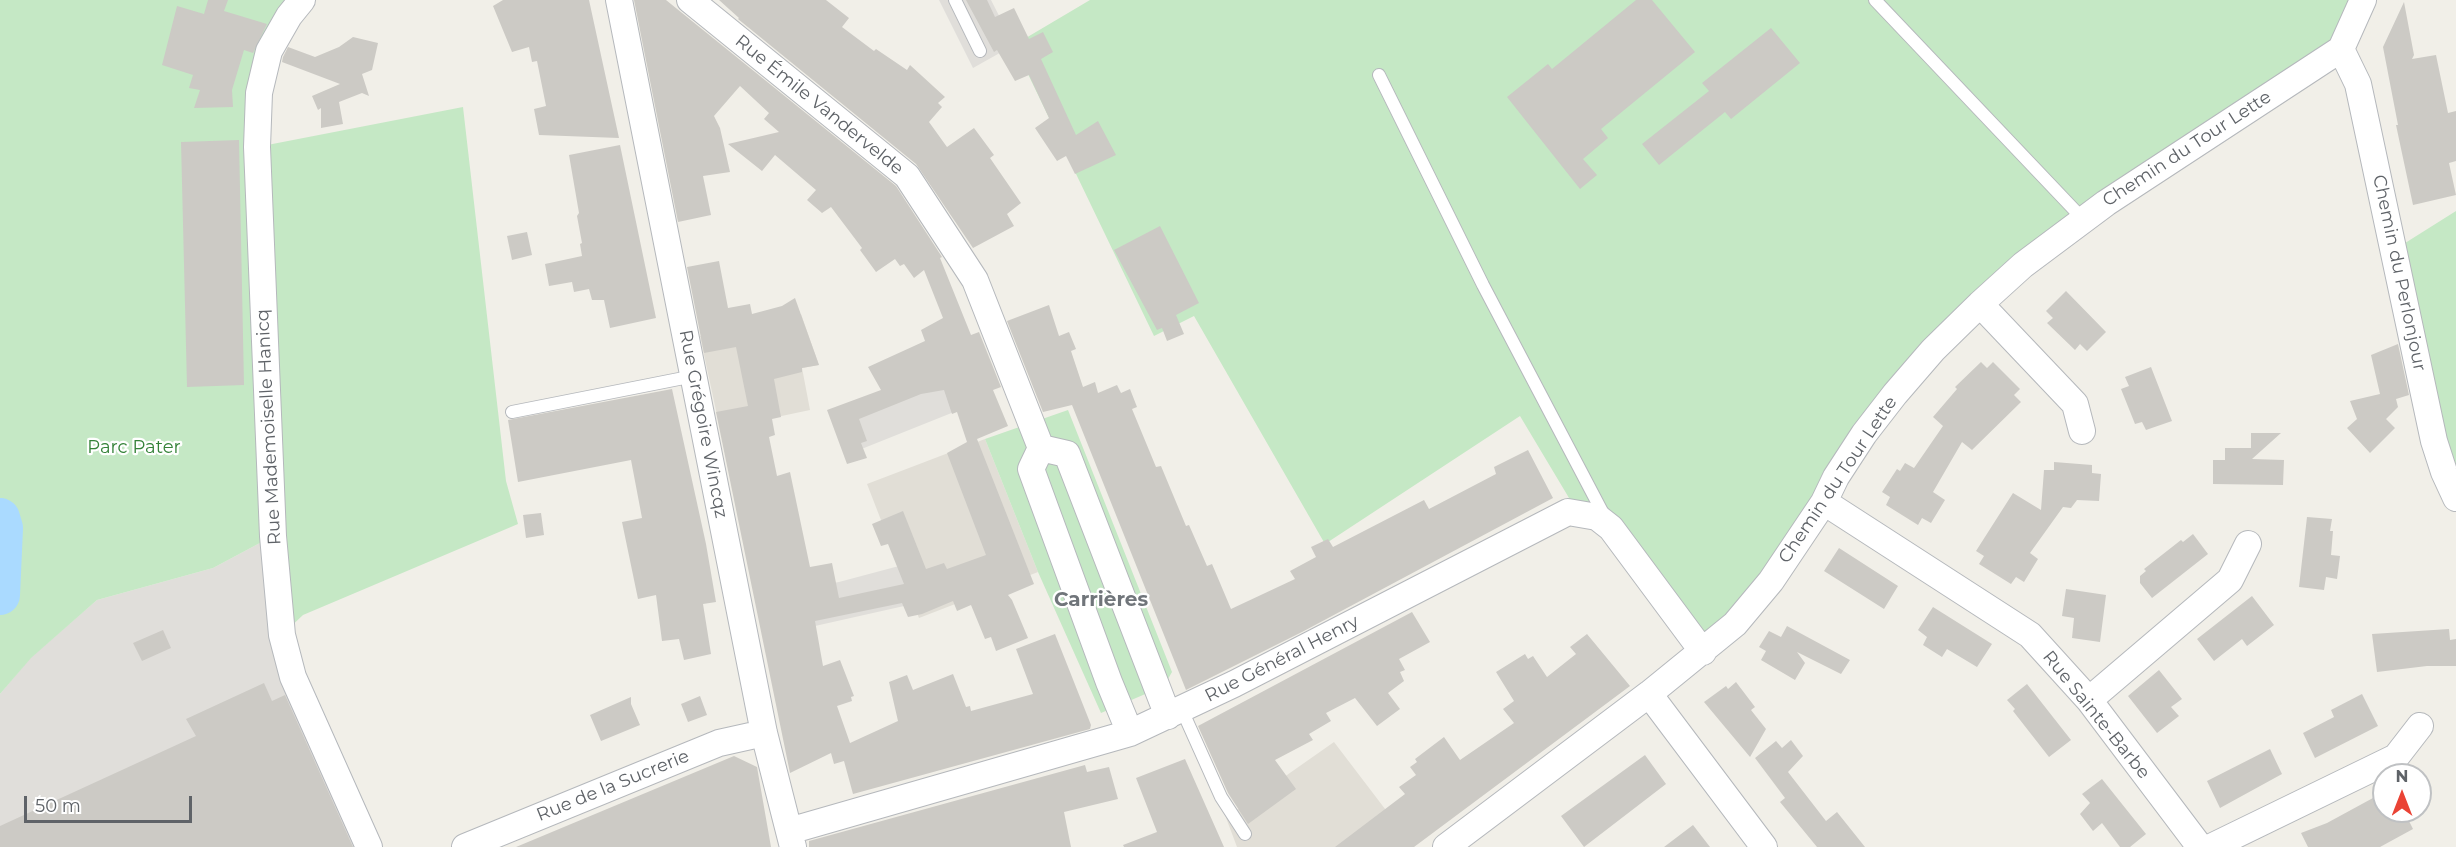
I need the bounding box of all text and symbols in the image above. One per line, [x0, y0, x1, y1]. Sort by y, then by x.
street label: Rue Émile Vandervelde [730, 30, 908, 180]
street label: Chemin du Tour Lette [2099, 86, 2275, 212]
street label: Chemin du Perlonjour [2368, 173, 2430, 373]
street label: Rue Mademoiselle Hanicq [252, 309, 286, 545]
street label: Rue Grégoire Wincqz [674, 328, 732, 520]
street label: Chemin du Tour Lette [1774, 392, 1902, 568]
park label: Parc Pater [87, 437, 181, 459]
district label: Carrières [1054, 588, 1148, 612]
street label: Rue Général Henry [1201, 611, 1363, 707]
street label: Rue Sainte-Barbe [2038, 647, 2154, 783]
street label: Rue de la Sucrerie [534, 746, 692, 826]
north arrow [2372, 763, 2432, 823]
text: N [2396, 767, 2408, 786]
scale bar [27, 784, 195, 822]
text: 50 m [35, 795, 81, 817]

